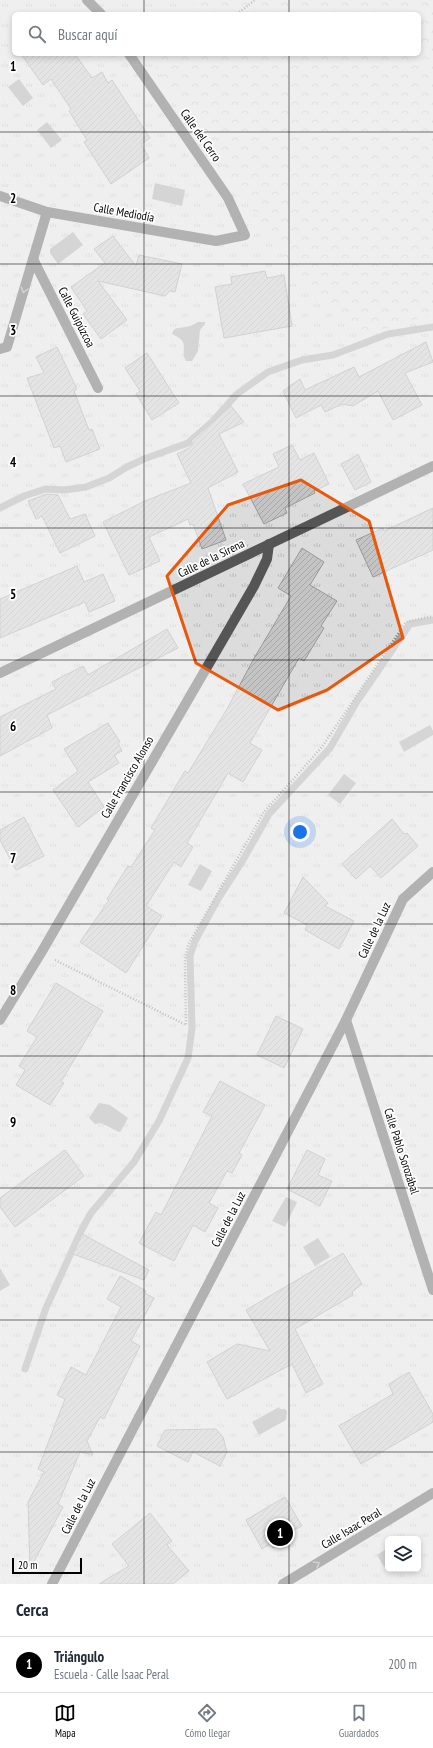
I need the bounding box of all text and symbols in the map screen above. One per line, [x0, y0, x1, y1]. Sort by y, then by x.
search box [12, 12, 421, 56]
icon: search [26, 23, 48, 45]
text: Buscar aquí [58, 25, 118, 44]
text: 1 [10, 58, 16, 75]
street label: Calle del Cerro [177, 106, 225, 164]
text: 2 [10, 190, 16, 207]
street label: Calle Mediodía [92, 199, 156, 225]
street label: Calle Guipúzcoa [55, 284, 99, 350]
one-way arrow [20, 286, 29, 293]
text: 3 [10, 322, 16, 339]
text: 4 [10, 454, 17, 471]
street label: Calle de la Sirena [175, 535, 247, 581]
text: 5 [10, 586, 16, 603]
text: 6 [10, 718, 16, 735]
street label: Calle Francisco Alonso [97, 733, 157, 821]
your location [290, 822, 310, 842]
text: 7 [10, 850, 16, 867]
street label: Calle de la Luz [354, 899, 394, 961]
text: 8 [10, 982, 16, 999]
street label: Calle Pablo Sorozábal [381, 1106, 423, 1196]
text: 9 [10, 1114, 16, 1131]
street label: Calle de la Luz [208, 1189, 248, 1249]
street label: Calle de la Luz [58, 1476, 98, 1536]
street label: Calle Isaac Peral [318, 1504, 384, 1552]
pin: 1 [267, 1518, 293, 1548]
map controls [385, 1536, 421, 1572]
button: layers [385, 1536, 421, 1572]
scale bar [12, 1556, 82, 1575]
text: 20 m [18, 1558, 37, 1572]
one-way arrow [313, 1561, 320, 1568]
text: Cerca [16, 1599, 49, 1621]
text: Triángulo [54, 1647, 104, 1666]
text: 1 [26, 1656, 32, 1673]
text: 200 m [388, 1656, 417, 1673]
text: Escuela · Calle Isaac Peral [54, 1666, 169, 1683]
tab: Mapa [54, 1702, 76, 1740]
tab: Cómo llegar [185, 1702, 230, 1740]
tab: Guardados [339, 1702, 379, 1740]

